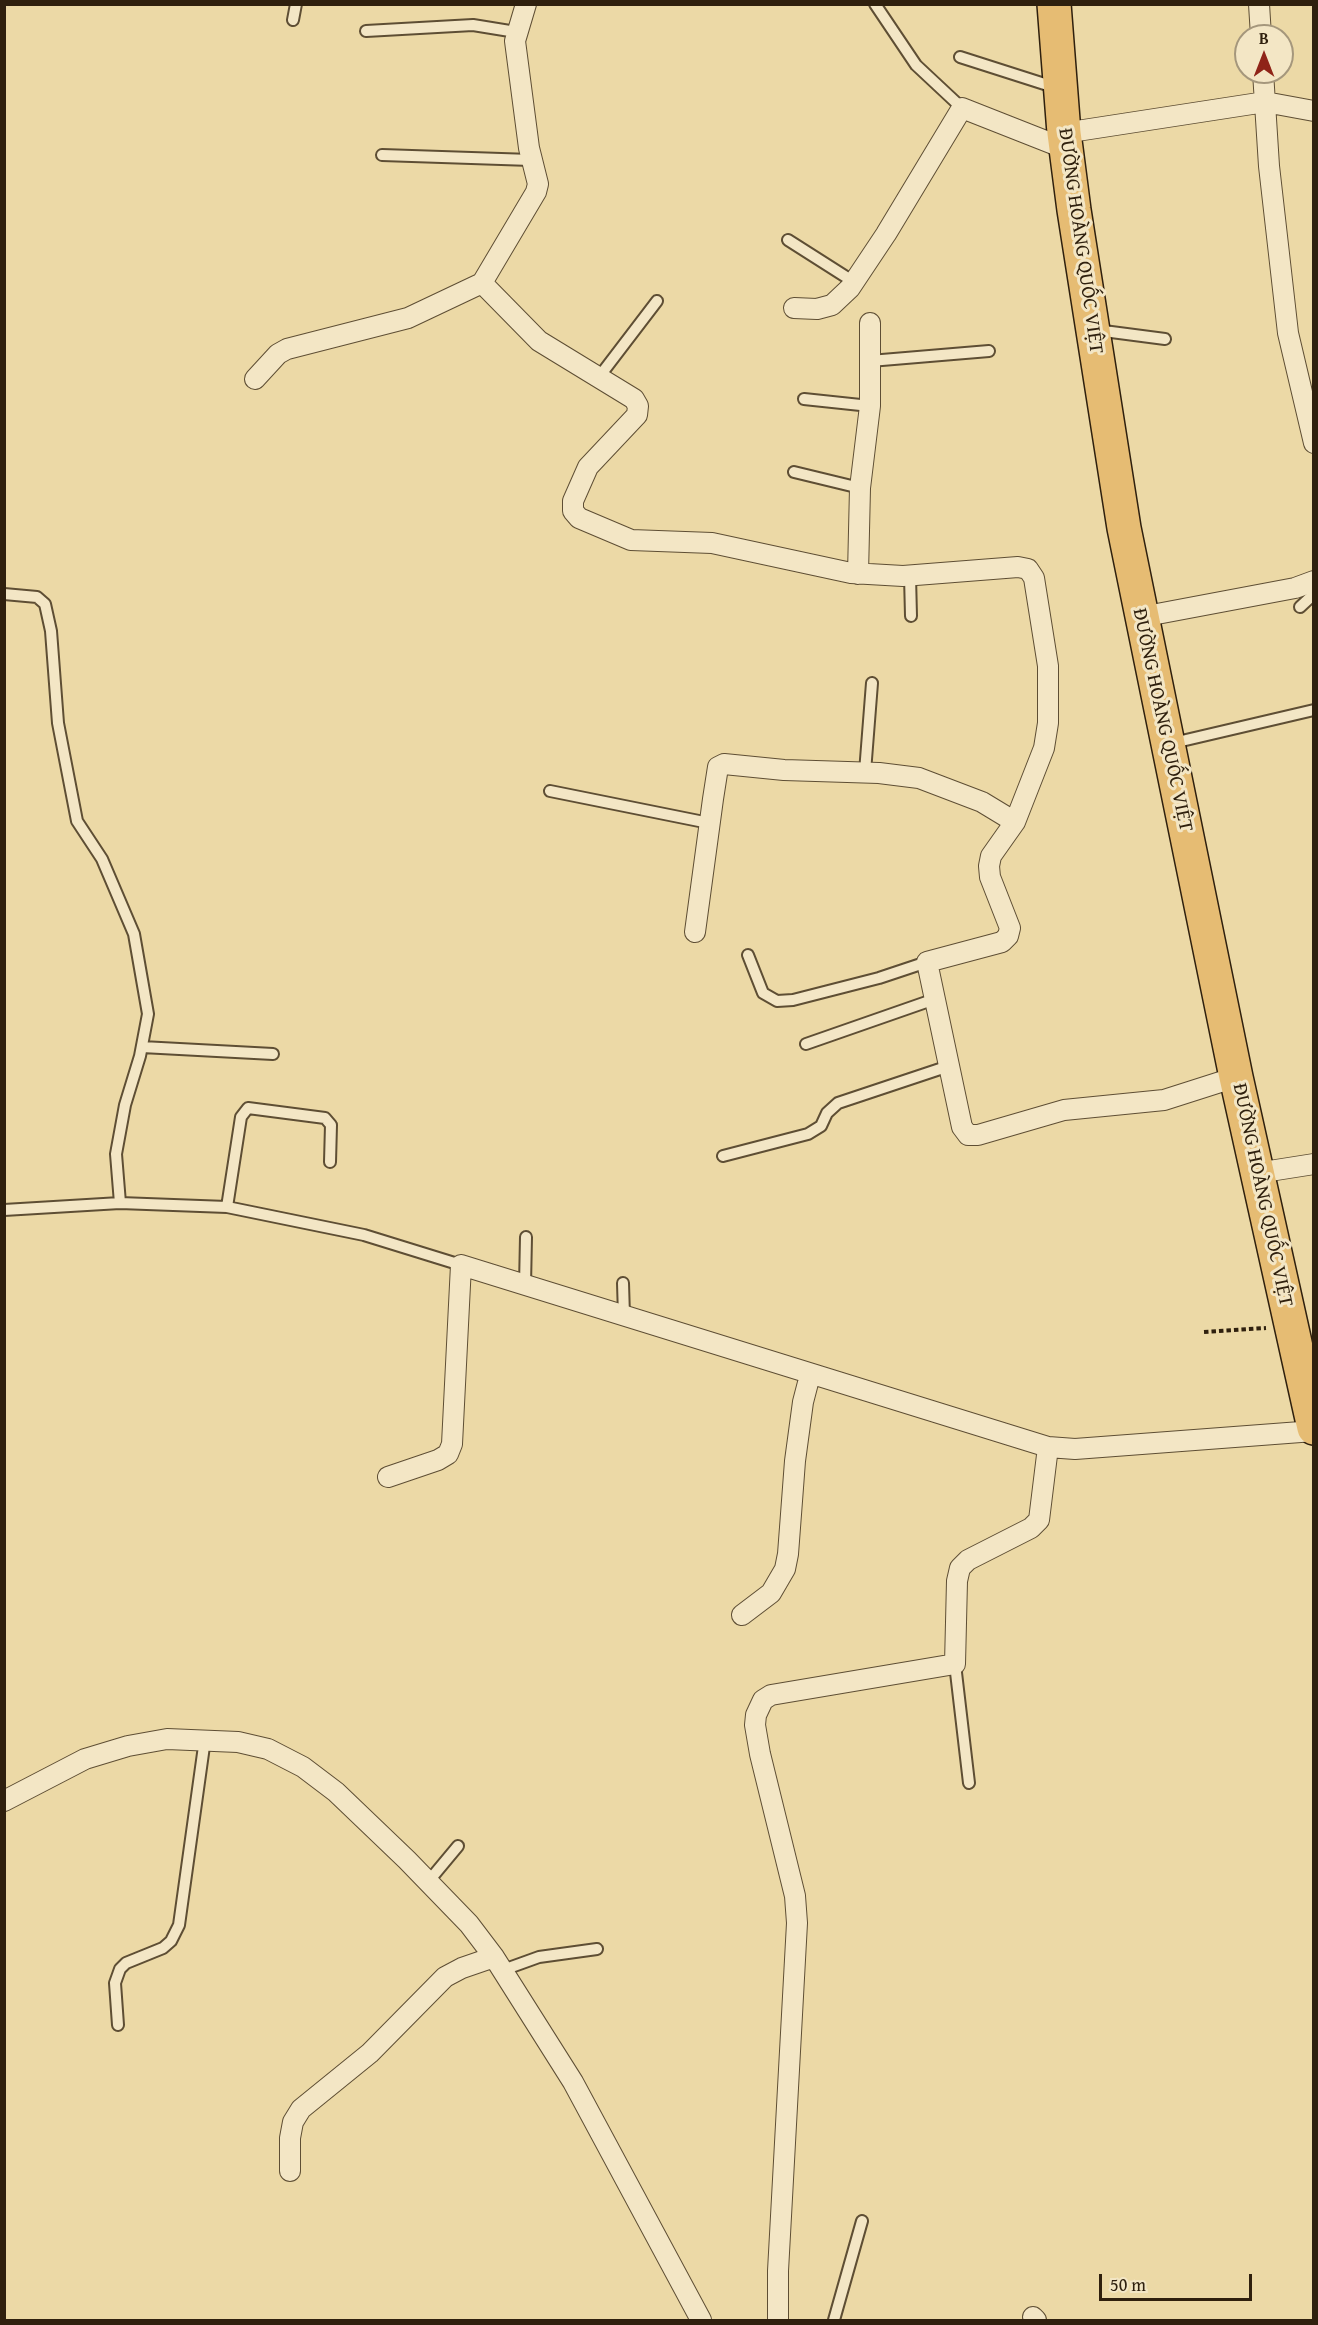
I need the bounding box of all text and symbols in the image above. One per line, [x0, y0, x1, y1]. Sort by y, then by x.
north arrow [1234, 24, 1294, 84]
text: B [1259, 26, 1269, 50]
street label: ĐƯỜNG HOÀNG QUỐC VIỆT [1052, 127, 1108, 355]
street label: ĐƯỜNG HOÀNG QUỐC VIỆT [1127, 606, 1197, 834]
street label: ĐƯỜNG HOÀNG QUỐC VIỆT [1227, 1081, 1297, 1309]
scale bar [1102, 2262, 1255, 2300]
text: 50 m [1110, 2271, 1146, 2298]

